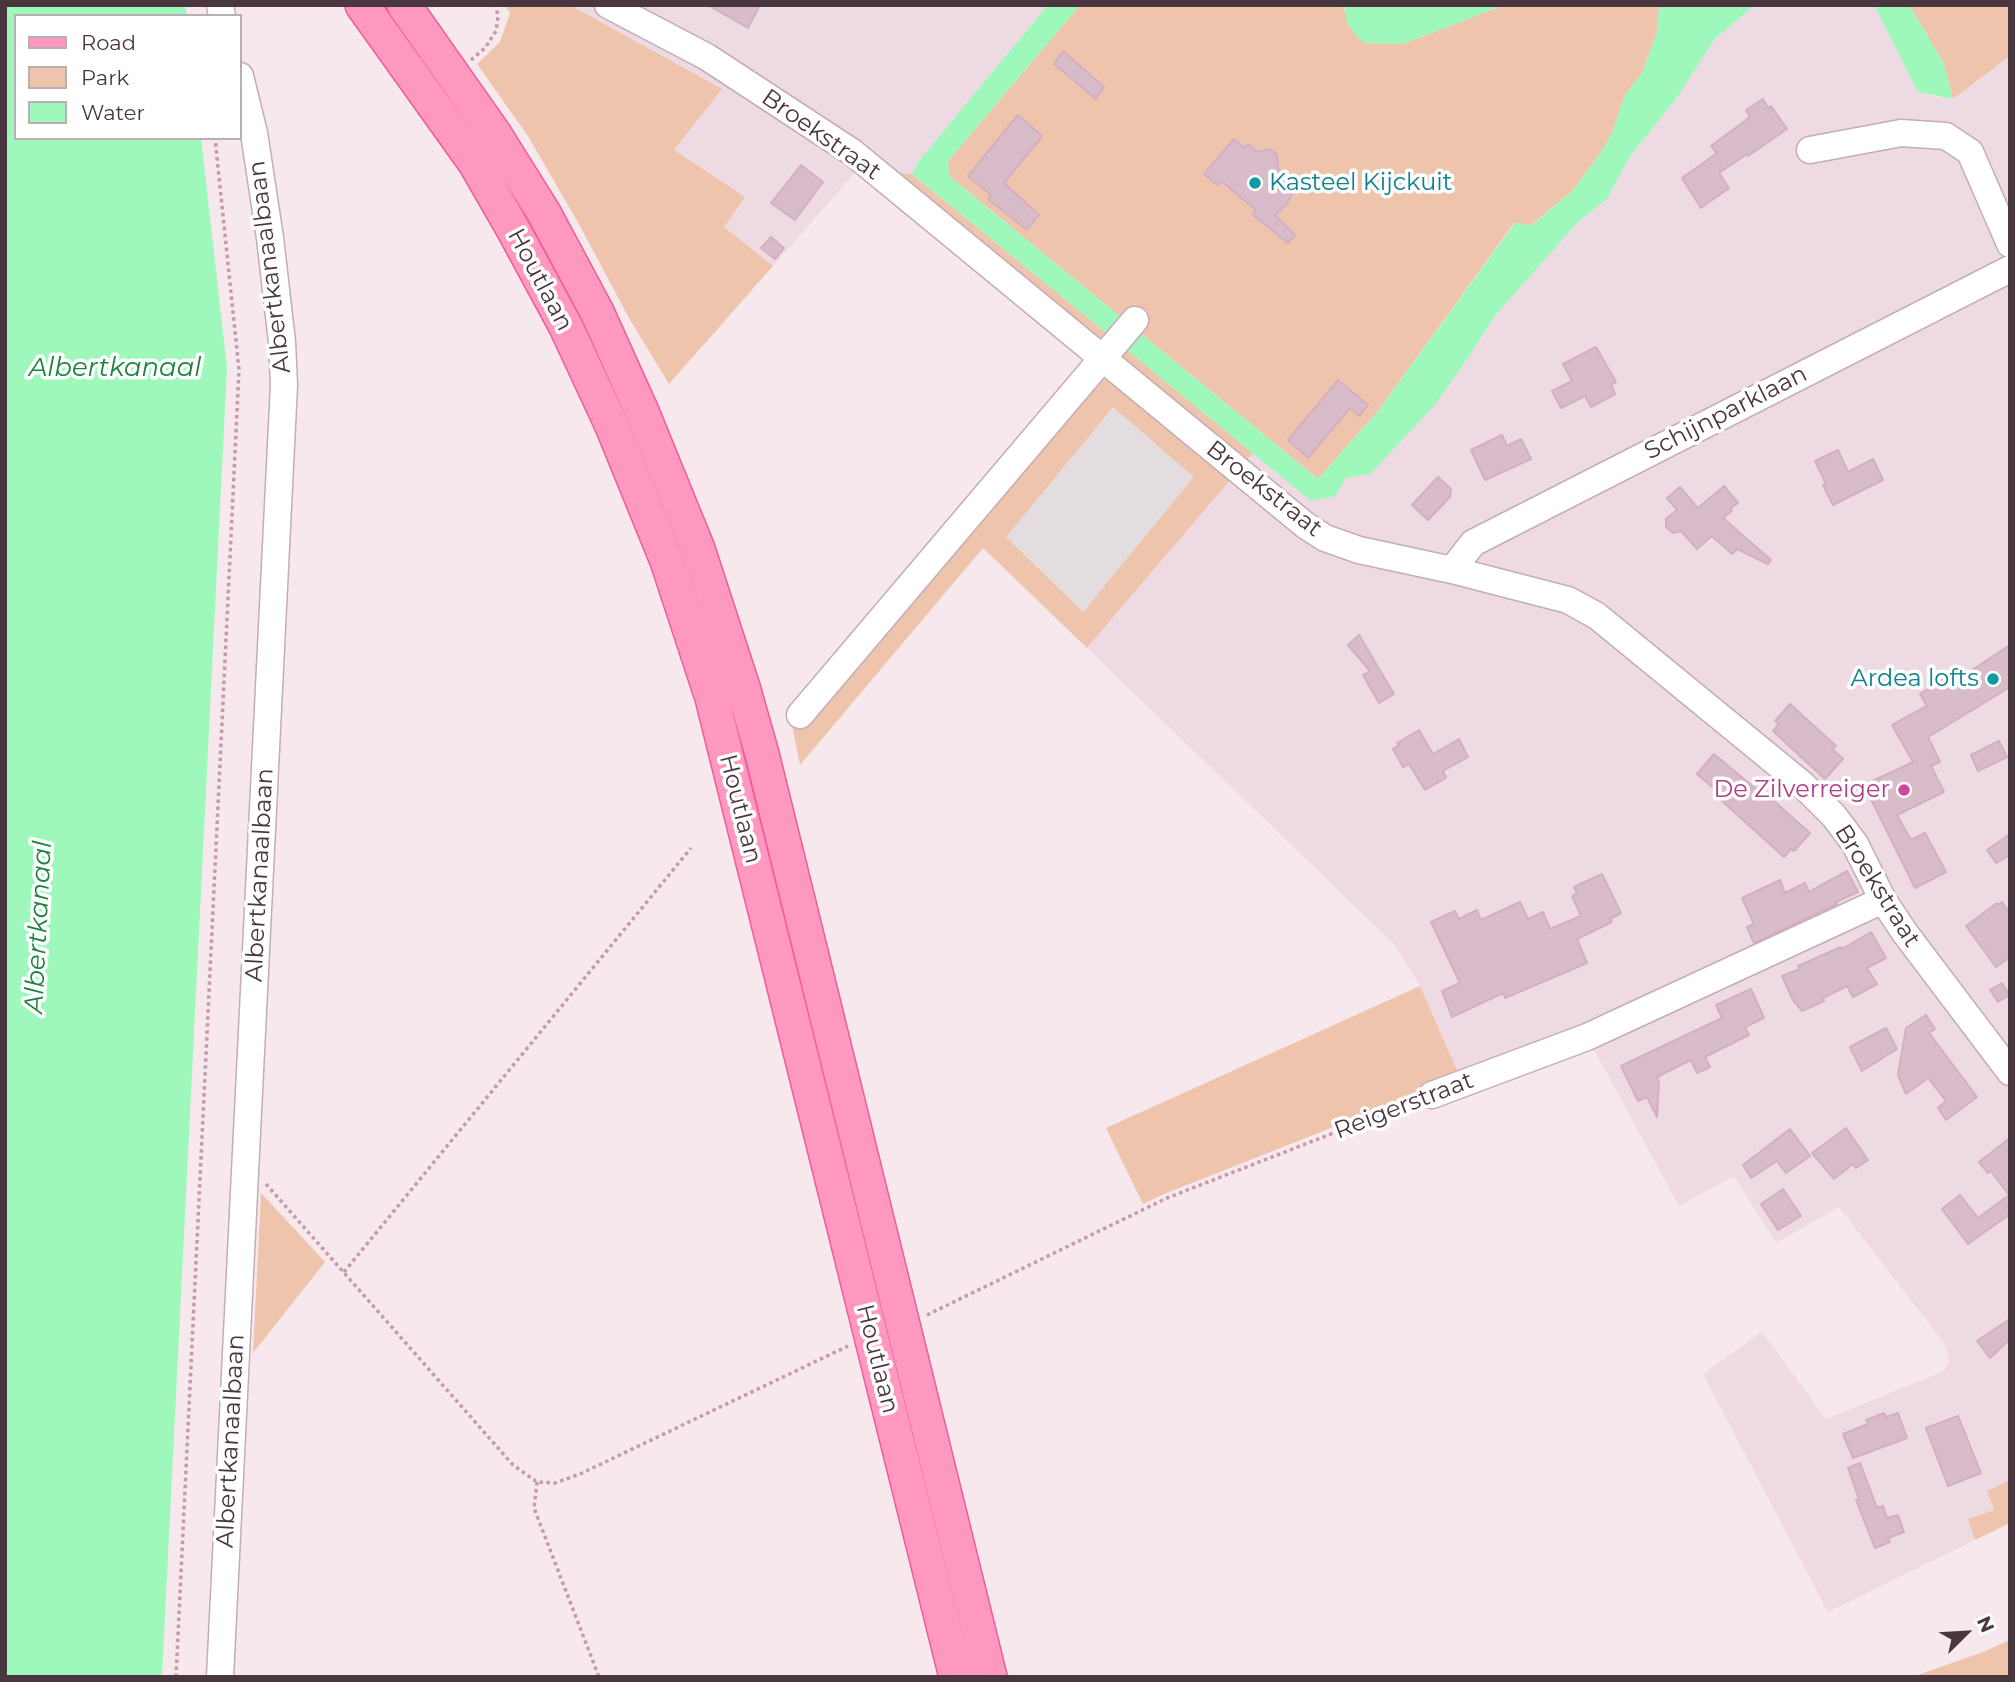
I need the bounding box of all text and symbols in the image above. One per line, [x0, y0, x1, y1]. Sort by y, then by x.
legend [14, 14, 242, 140]
text: Road [81, 30, 136, 55]
text: Park [81, 65, 129, 90]
street label: Broekstraat [756, 83, 886, 187]
text: Water [81, 100, 145, 125]
street label: Albertkanaalbaan [243, 159, 297, 375]
place label: Kasteel Kijckuit [1269, 169, 1452, 197]
marker: Kasteel Kijckuit [1247, 175, 1263, 191]
street label: Houtlaan [501, 224, 579, 336]
water label: Albertkanaal [29, 352, 201, 384]
street label: Schijnparklaan [1640, 360, 1812, 466]
street label: Broekstraat [1200, 435, 1328, 543]
place label: Ardea lofts [1851, 665, 1979, 693]
marker: Ardea lofts [1985, 671, 2001, 687]
street label: Houtlaan [713, 751, 767, 867]
street label: Albertkanaalbaan [240, 767, 280, 983]
place label: De Zilverreiger [1713, 776, 1890, 804]
marker: De Zilverreiger [1896, 782, 1912, 798]
street label: Broekstraat [1828, 819, 1926, 953]
water label: Albertkanaal [19, 840, 59, 1014]
street label: Reigerstraat [1330, 1066, 1478, 1146]
street label: Houtlaan [850, 1301, 904, 1417]
street label: Albertkanaalbaan [211, 1333, 251, 1549]
north arrow [1931, 1598, 2001, 1668]
text: N [1972, 1613, 1999, 1636]

